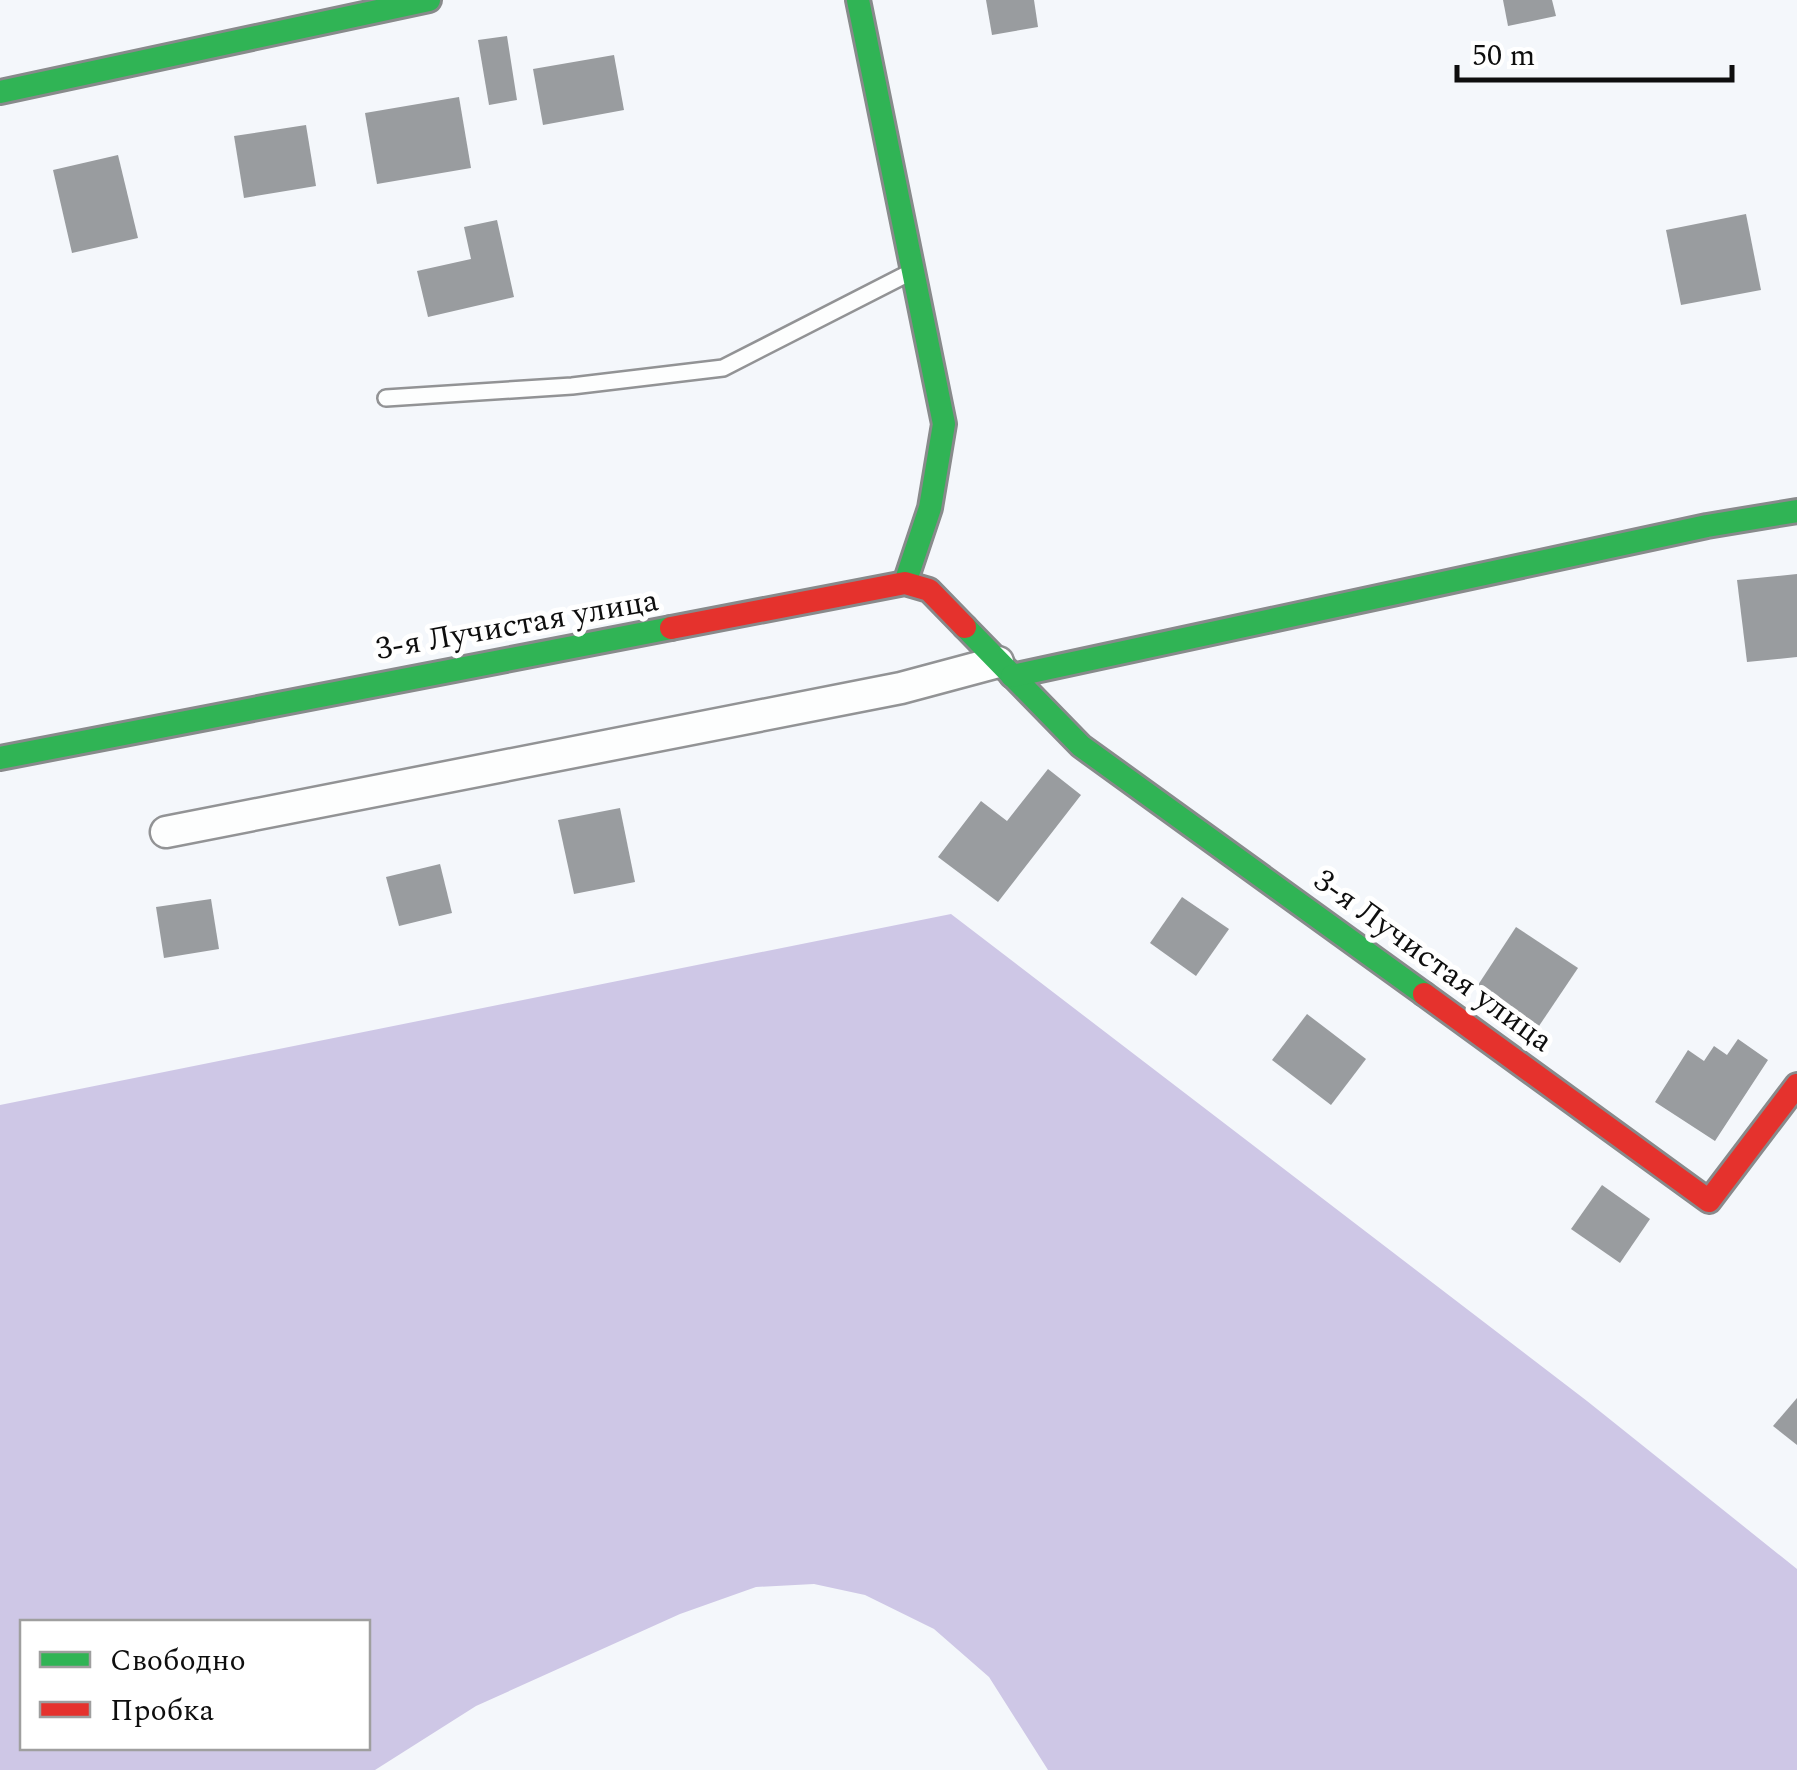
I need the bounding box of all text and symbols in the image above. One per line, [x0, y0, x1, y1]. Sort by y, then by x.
scale bar [1457, 20, 1732, 82]
text: 50 m [1472, 33, 1535, 79]
street label: 3-я Лучистая улица [372, 576, 663, 674]
street label: 3-я Лучистая улица [1303, 857, 1563, 1065]
legend [20, 1620, 370, 1750]
text: Свободно [110, 1638, 246, 1684]
text: Пробка [110, 1688, 214, 1734]

